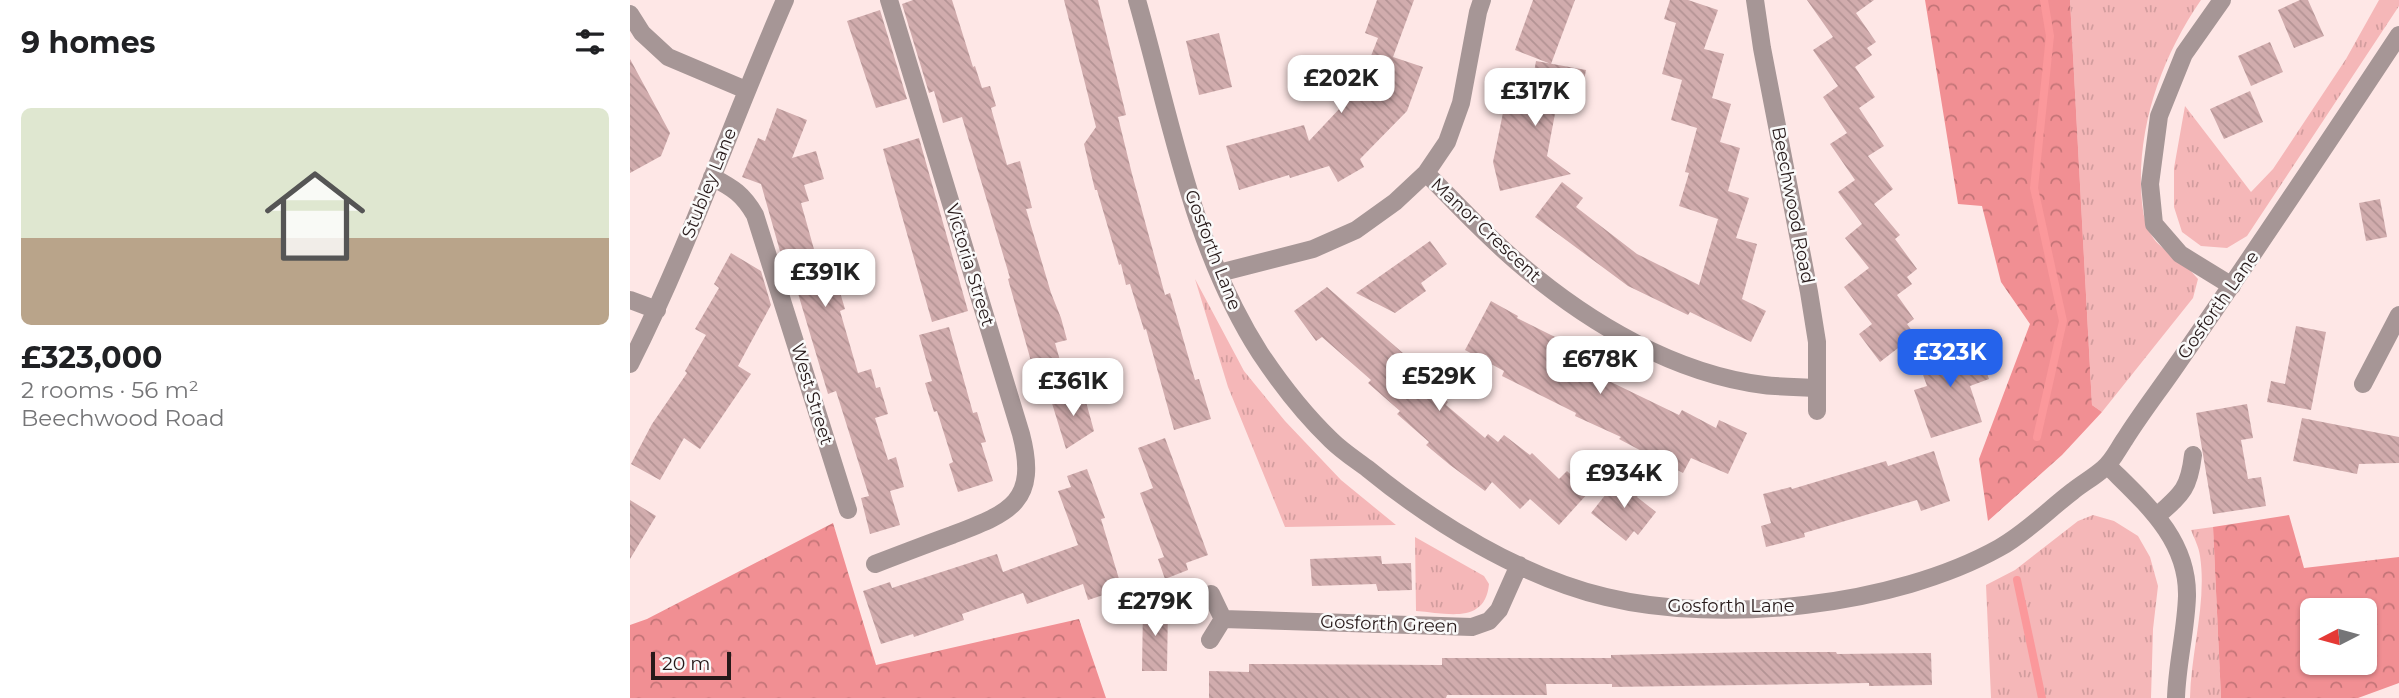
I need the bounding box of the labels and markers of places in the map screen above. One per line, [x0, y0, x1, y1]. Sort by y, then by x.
pin: £202K [1292, 55, 1390, 115]
pin: £317K [1486, 68, 1584, 128]
pin: £391K [776, 250, 874, 309]
pin: £323K [1901, 330, 1999, 389]
pin: £678K [1551, 336, 1649, 396]
pin: £529K [1390, 354, 1488, 413]
pin: £361K [1024, 358, 1122, 418]
pin: £934K [1575, 450, 1673, 510]
pin: £279K [1106, 578, 1204, 638]

